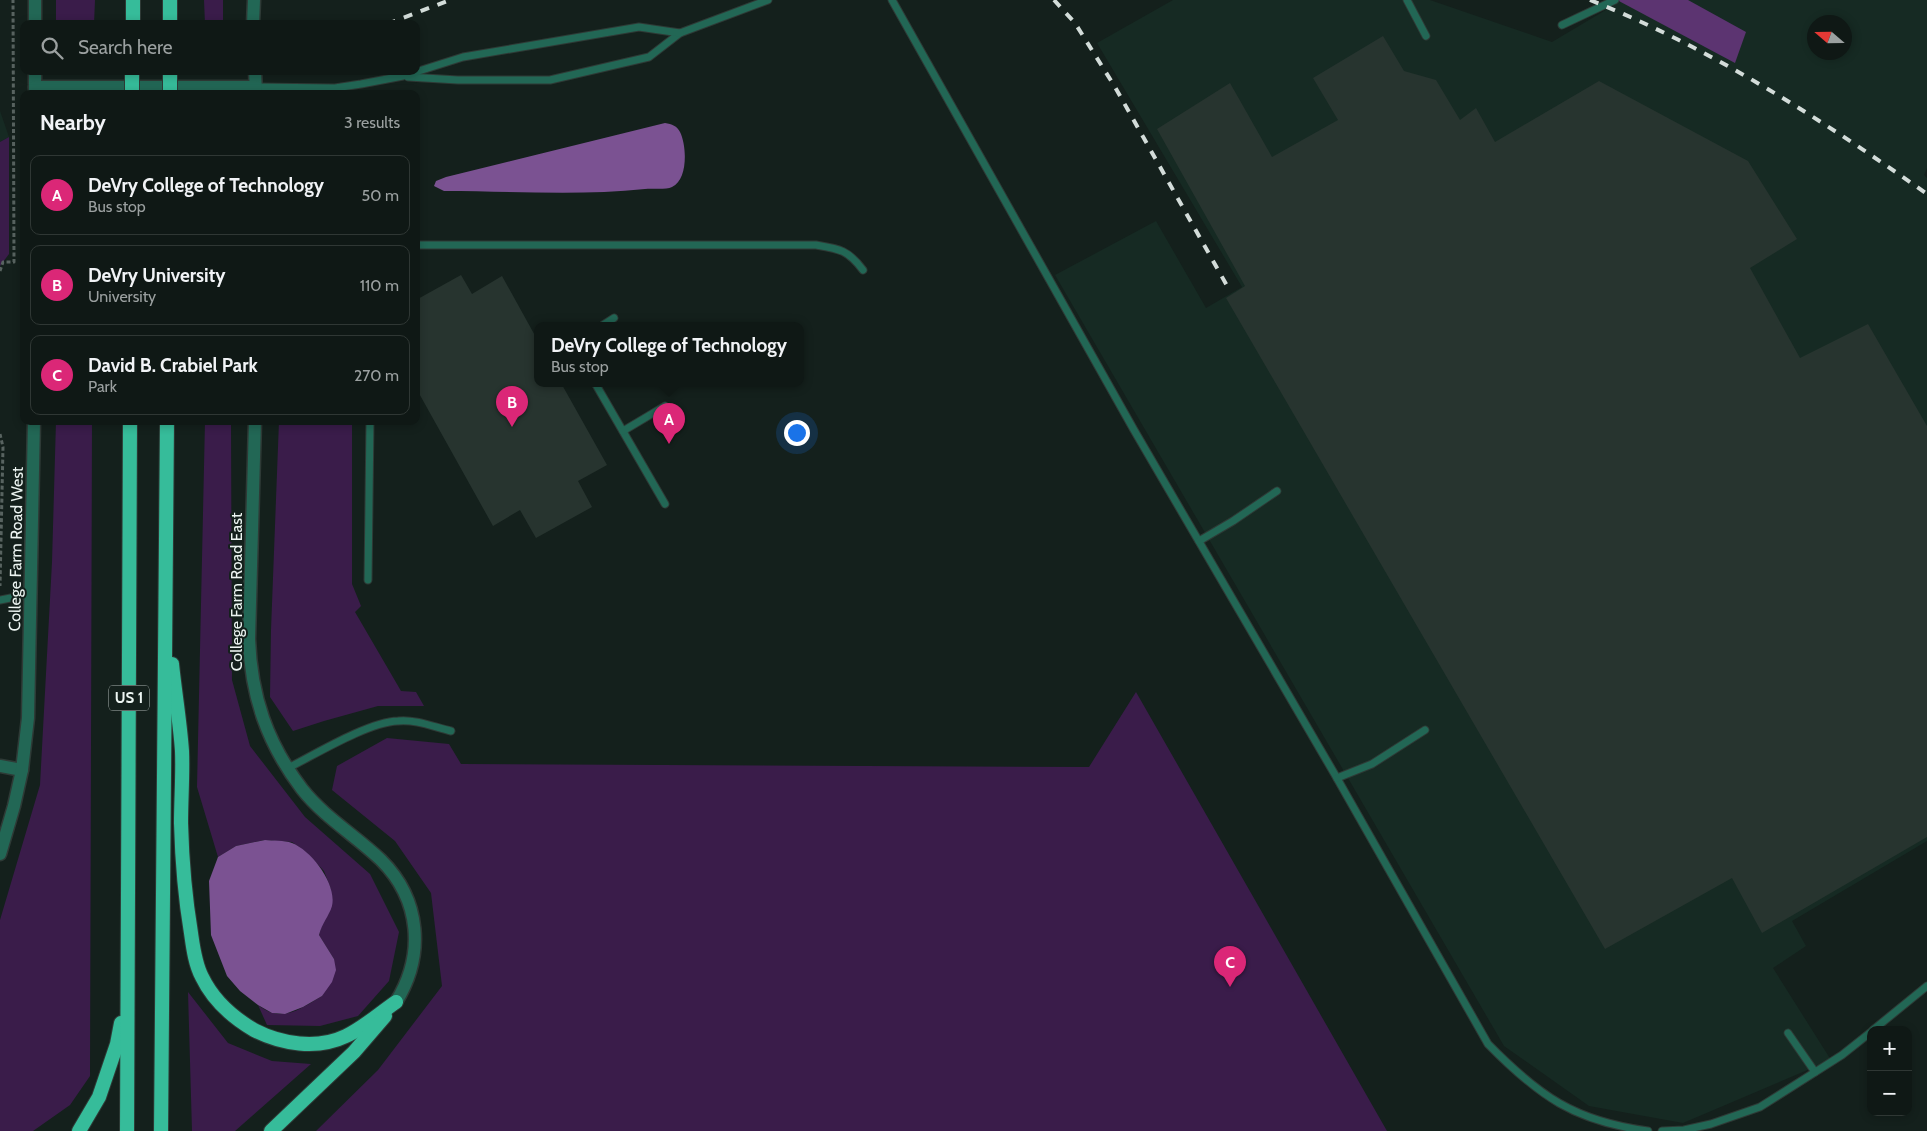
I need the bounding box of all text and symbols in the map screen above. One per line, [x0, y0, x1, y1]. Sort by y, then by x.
north arrow [1807, 15, 1852, 60]
search box [20, 20, 420, 75]
icon: search [38, 34, 66, 62]
text: Search here [78, 36, 172, 59]
text: Nearby [40, 110, 106, 135]
text: 3 results [344, 113, 400, 132]
text: DeVry College of Technology [88, 174, 324, 197]
text: A [52, 186, 62, 205]
text: 50 m [362, 186, 399, 205]
text: Bus stop [88, 197, 146, 216]
text: DeVry University [88, 264, 225, 287]
text: B [52, 276, 62, 295]
text: 110 m [360, 276, 399, 295]
text: University [88, 287, 156, 306]
popup [534, 322, 804, 387]
text: DeVry College of Technology [551, 334, 787, 357]
text: David B. Crabiel Park [88, 354, 258, 377]
text: Bus stop [551, 357, 609, 376]
text: C [52, 366, 62, 385]
text: 270 m [354, 366, 399, 385]
text: Park [88, 377, 117, 396]
pin: B [496, 386, 528, 427]
pin: A [653, 403, 685, 444]
your location [784, 420, 810, 446]
street label: College Farm Road West [5, 466, 27, 632]
street label: College Farm Road East [227, 512, 246, 671]
road number: US 1 [109, 686, 149, 710]
pin: C [1214, 946, 1246, 987]
map controls [1867, 1026, 1912, 1116]
button: + [1867, 1026, 1912, 1071]
button: − [1867, 1071, 1912, 1116]

